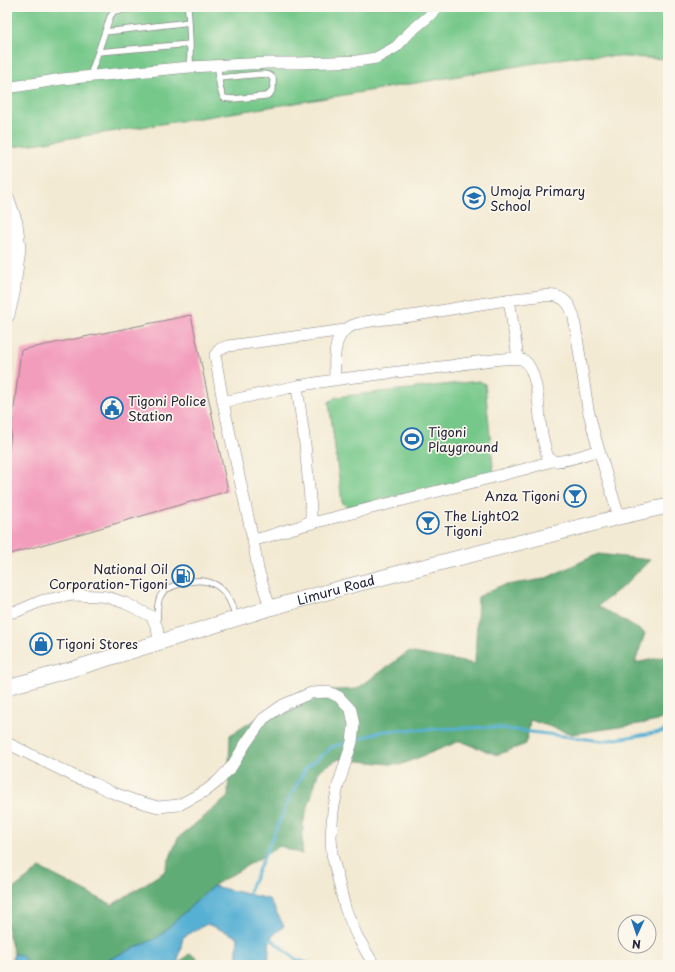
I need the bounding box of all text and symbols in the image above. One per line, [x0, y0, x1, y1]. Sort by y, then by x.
place label: Umoja Primary School [490, 181, 585, 215]
school or university icon: Umoja Primary School [461, 185, 487, 211]
place label: Tigoni Police Station [128, 391, 207, 425]
public building icon: Tigoni Police Station [99, 395, 125, 421]
place label: Tigoni Playground [428, 422, 498, 456]
sports icon: Tigoni Playground [399, 426, 425, 452]
bar icon: Anza Tigoni [562, 483, 588, 509]
place label: Anza Tigoni [485, 486, 560, 505]
place label: The Light02 Tigoni [444, 506, 520, 540]
bar icon: The Light02 Tigoni [415, 510, 441, 536]
place label: National Oil Corporation-Tigoni [49, 559, 168, 593]
fuel station icon: National Oil Corporation-Tigoni [170, 563, 196, 589]
street label: Limuru Road [295, 570, 377, 609]
shop icon: Tigoni Stores [28, 631, 54, 657]
place label: Tigoni Stores [56, 634, 138, 653]
north arrow [617, 914, 657, 954]
text: N [631, 936, 641, 953]

